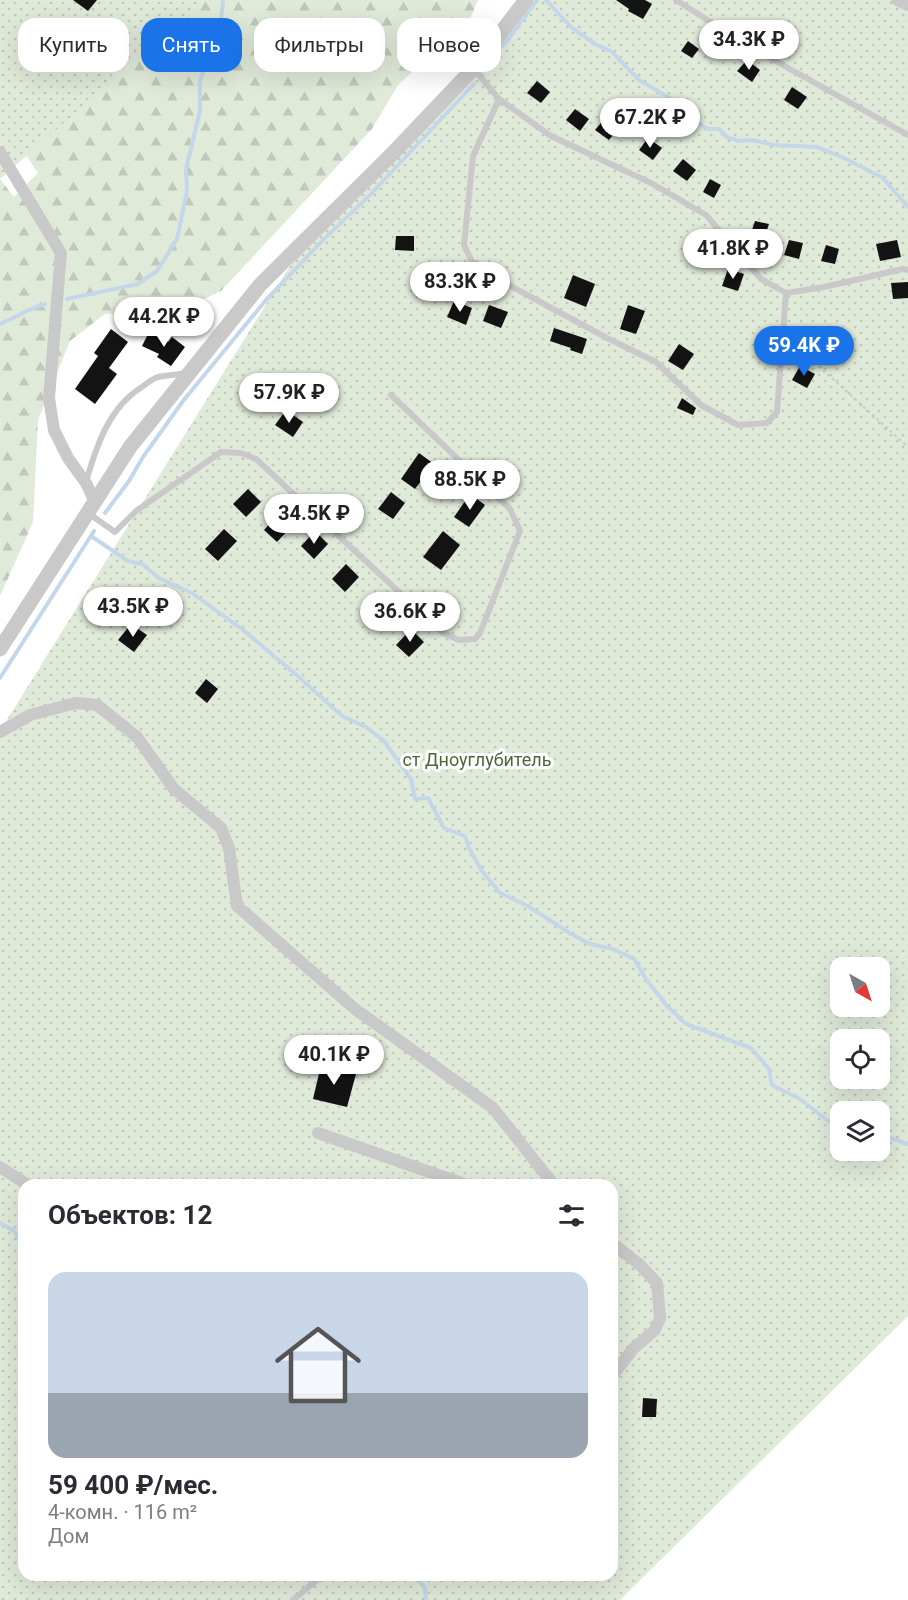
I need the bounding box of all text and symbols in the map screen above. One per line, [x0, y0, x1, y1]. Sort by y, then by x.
chip: Купить [18, 18, 129, 72]
chip: Снять [141, 18, 242, 72]
chip: Фильтры [254, 18, 385, 72]
chip: Новое [397, 18, 501, 72]
pin: 34.3K ₽ [694, 20, 804, 71]
text: 34.3K ₽ [713, 27, 785, 51]
pin: 67.2K ₽ [595, 98, 705, 149]
text: 67.2K ₽ [614, 105, 686, 129]
pin: 41.8K ₽ [678, 229, 788, 280]
text: 41.8K ₽ [697, 236, 769, 260]
pin: 83.3K ₽ [405, 262, 515, 313]
text: 83.3K ₽ [424, 269, 496, 293]
pin: 44.2K ₽ [109, 297, 219, 348]
text: 44.2K ₽ [128, 304, 200, 328]
pin: 59.4K ₽ [749, 326, 859, 377]
text: 59.4K ₽ [768, 333, 840, 357]
pin: 57.9K ₽ [234, 373, 344, 424]
text: 57.9K ₽ [253, 380, 325, 404]
pin: 88.5K ₽ [415, 460, 525, 511]
text: 88.5K ₽ [434, 467, 506, 491]
pin: 34.5K ₽ [259, 494, 369, 545]
text: 34.5K ₽ [278, 501, 350, 525]
pin: 43.5K ₽ [78, 587, 188, 638]
pin: 36.6K ₽ [355, 592, 465, 643]
text: 43.5K ₽ [97, 594, 169, 618]
text: 36.6K ₽ [374, 599, 446, 623]
park label: ст Дноуглубитель [402, 749, 552, 770]
north arrow [830, 957, 890, 1017]
map controls [830, 957, 890, 1161]
button: locate [830, 1029, 890, 1089]
pin: 40.1K ₽ [279, 1035, 389, 1086]
text: 40.1K ₽ [298, 1042, 370, 1066]
button: layers [830, 1101, 890, 1161]
icon: filters [555, 1199, 588, 1232]
text: Объектов: 12 [48, 1200, 212, 1230]
icon: home [264, 1311, 372, 1419]
text: 59 400 ₽/мес. [48, 1470, 218, 1500]
text: 4-комн. · 116 m² [48, 1500, 197, 1524]
text: Дом [48, 1524, 89, 1548]

